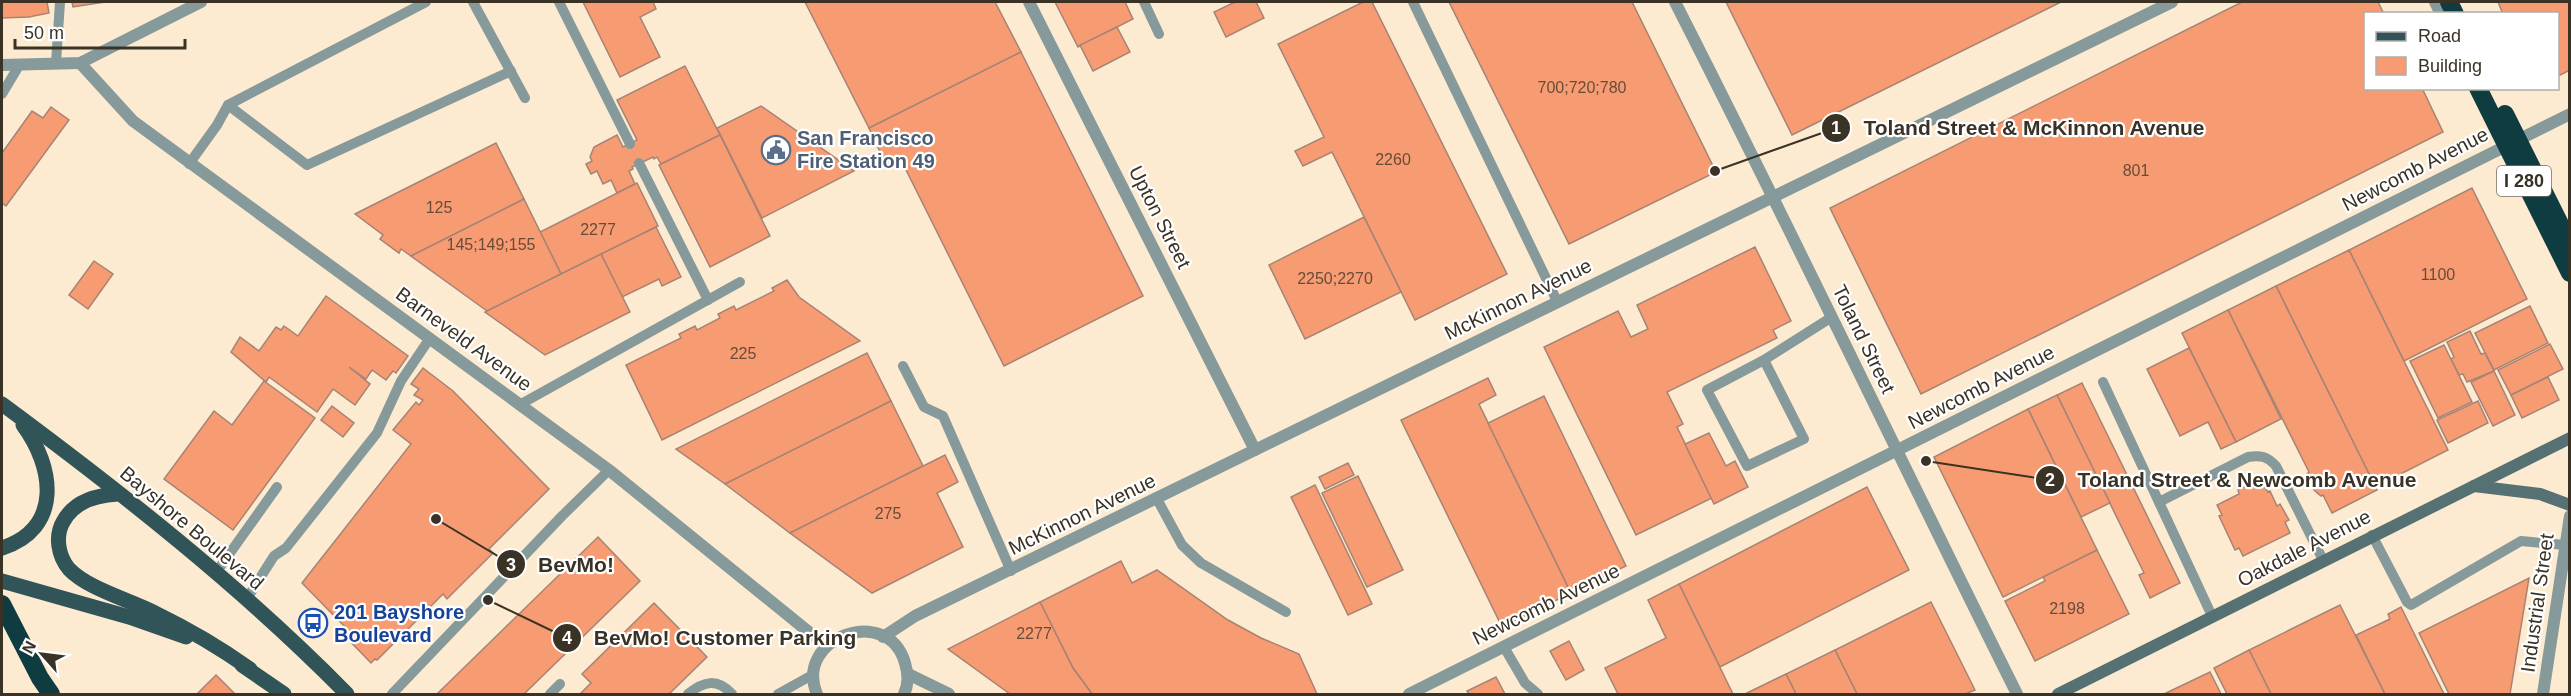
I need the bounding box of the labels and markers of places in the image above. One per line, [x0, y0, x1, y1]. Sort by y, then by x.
callout: Toland Street & McKinnon Avenue [1821, 108, 2217, 147]
place label: San Francisco Fire Station 49 [797, 127, 935, 172]
public building icon: San Francisco Fire Station 49 [760, 134, 792, 166]
callout: Toland Street & Newcomb Avenue [2035, 460, 2428, 499]
callout: BevMo! [496, 545, 626, 584]
place label: 201 Bayshore Boulevard [334, 601, 464, 646]
bus stop icon: 201 Bayshore Boulevard [297, 607, 329, 639]
callout: BevMo! Customer Parking [552, 618, 868, 657]

